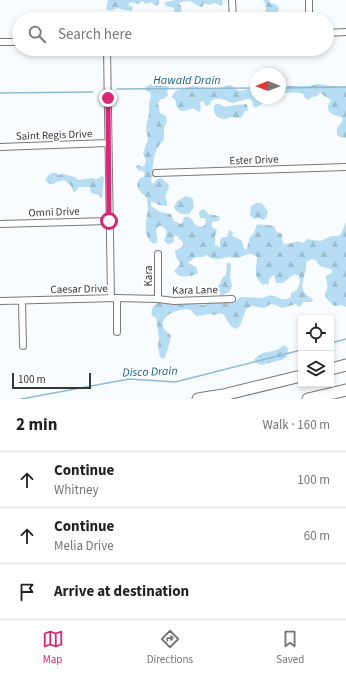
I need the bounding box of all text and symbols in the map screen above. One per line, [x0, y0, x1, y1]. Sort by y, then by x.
search box [12, 12, 334, 56]
icon: search [26, 23, 48, 45]
text: Search here [58, 24, 132, 45]
north arrow [250, 68, 286, 104]
water label: Hawald Drain [153, 72, 221, 89]
route end [99, 89, 117, 107]
street label: Saint Regis Drive [16, 126, 93, 144]
street label: Ester Drive [229, 152, 279, 168]
street label: Omni Drive [28, 204, 80, 220]
route start [100, 212, 118, 230]
street label: Kara [141, 265, 156, 287]
street label: Caesar Drive [50, 281, 108, 297]
street label: Kara Lane [172, 282, 218, 298]
map controls [298, 315, 334, 387]
button: locate [298, 315, 334, 351]
button: layers [298, 351, 334, 387]
water label: Disco Drain [122, 363, 178, 381]
scale bar [12, 371, 91, 390]
text: 100 m [18, 372, 46, 387]
text: 2 min [16, 413, 57, 437]
text: Walk · 160 m [262, 416, 330, 434]
text: Continue [54, 460, 114, 481]
icon: ahead [16, 469, 38, 491]
text: 100 m [297, 471, 330, 489]
text: Whitney [54, 481, 99, 499]
text: Continue [54, 516, 114, 537]
icon: ahead [16, 525, 38, 547]
text: 60 m [304, 527, 330, 545]
text: Melia Drive [54, 537, 114, 555]
icon: arrive [16, 581, 38, 603]
text: Arrive at destination [54, 581, 189, 602]
tab: Map [42, 628, 64, 667]
tab: Directions [147, 628, 193, 667]
tab: Saved [276, 628, 304, 667]

